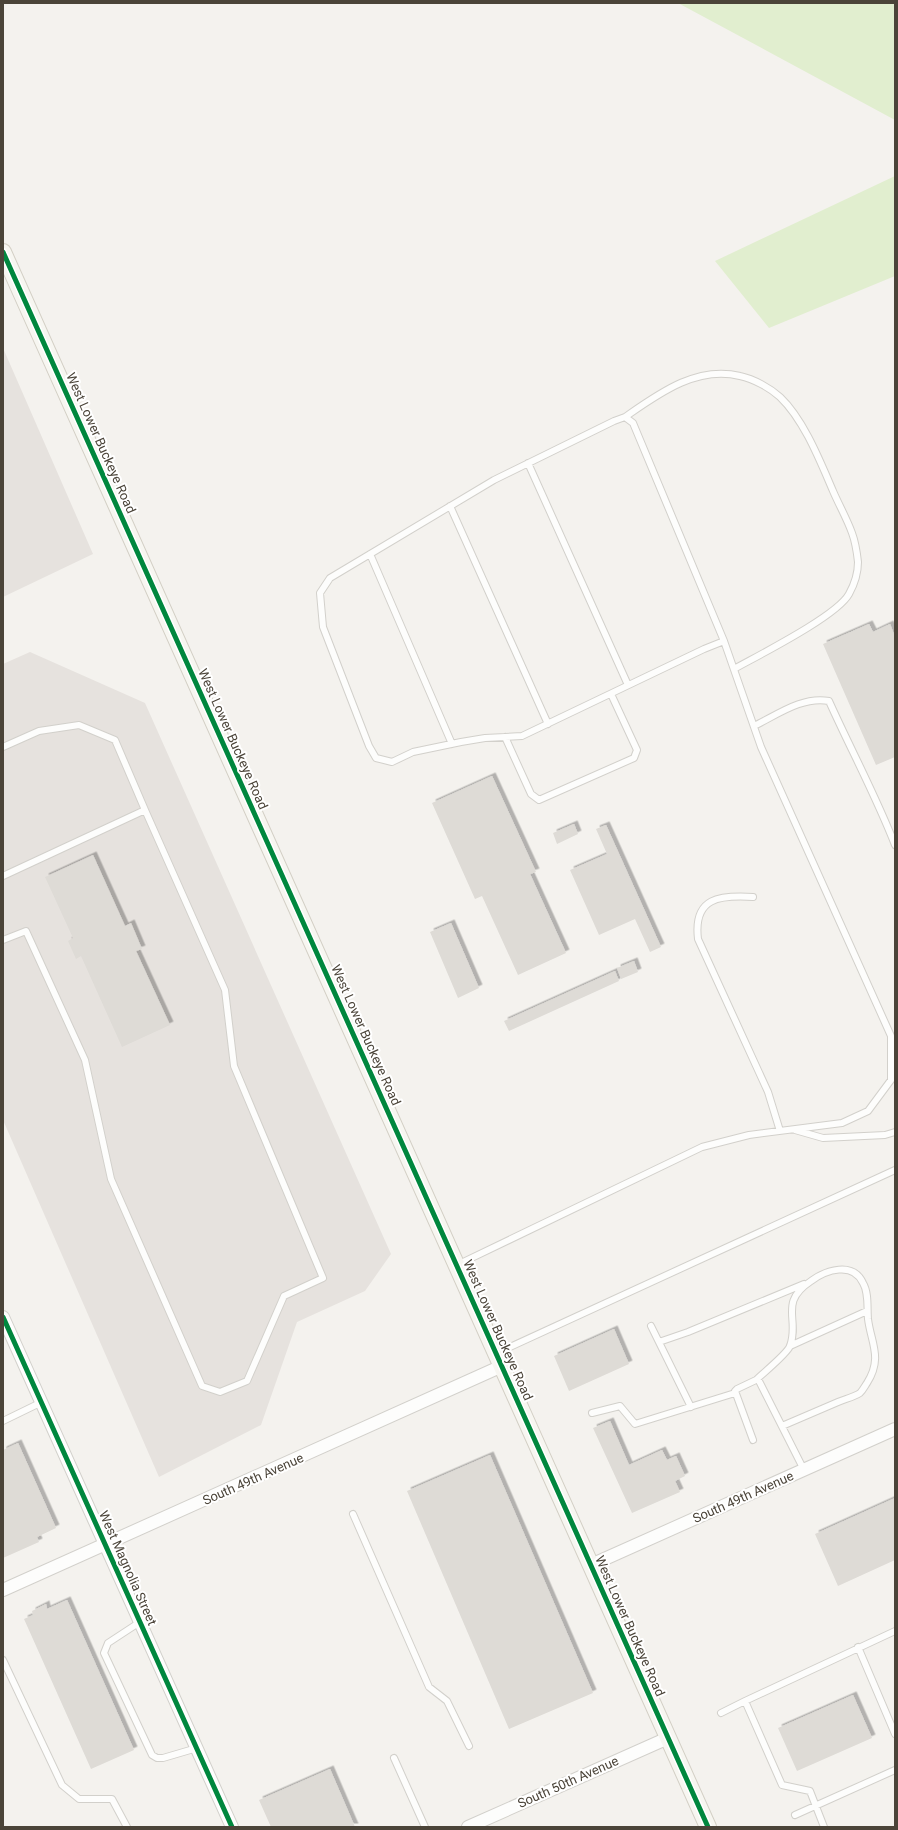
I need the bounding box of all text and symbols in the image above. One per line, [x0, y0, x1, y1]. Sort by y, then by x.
street label: West Lower Buckeye Road [63, 370, 139, 516]
street label: West Lower Buckeye Road [195, 666, 271, 812]
street label: West Lower Buckeye Road [328, 962, 404, 1108]
street label: West Lower Buckeye Road [460, 1257, 536, 1403]
street label: South 49th Avenue [200, 1450, 306, 1508]
street label: South 49th Avenue [690, 1468, 796, 1526]
street label: West Magnolia Street [96, 1508, 160, 1628]
street label: West Lower Buckeye Road [592, 1553, 668, 1699]
street label: South 50th Avenue [515, 1753, 621, 1811]

